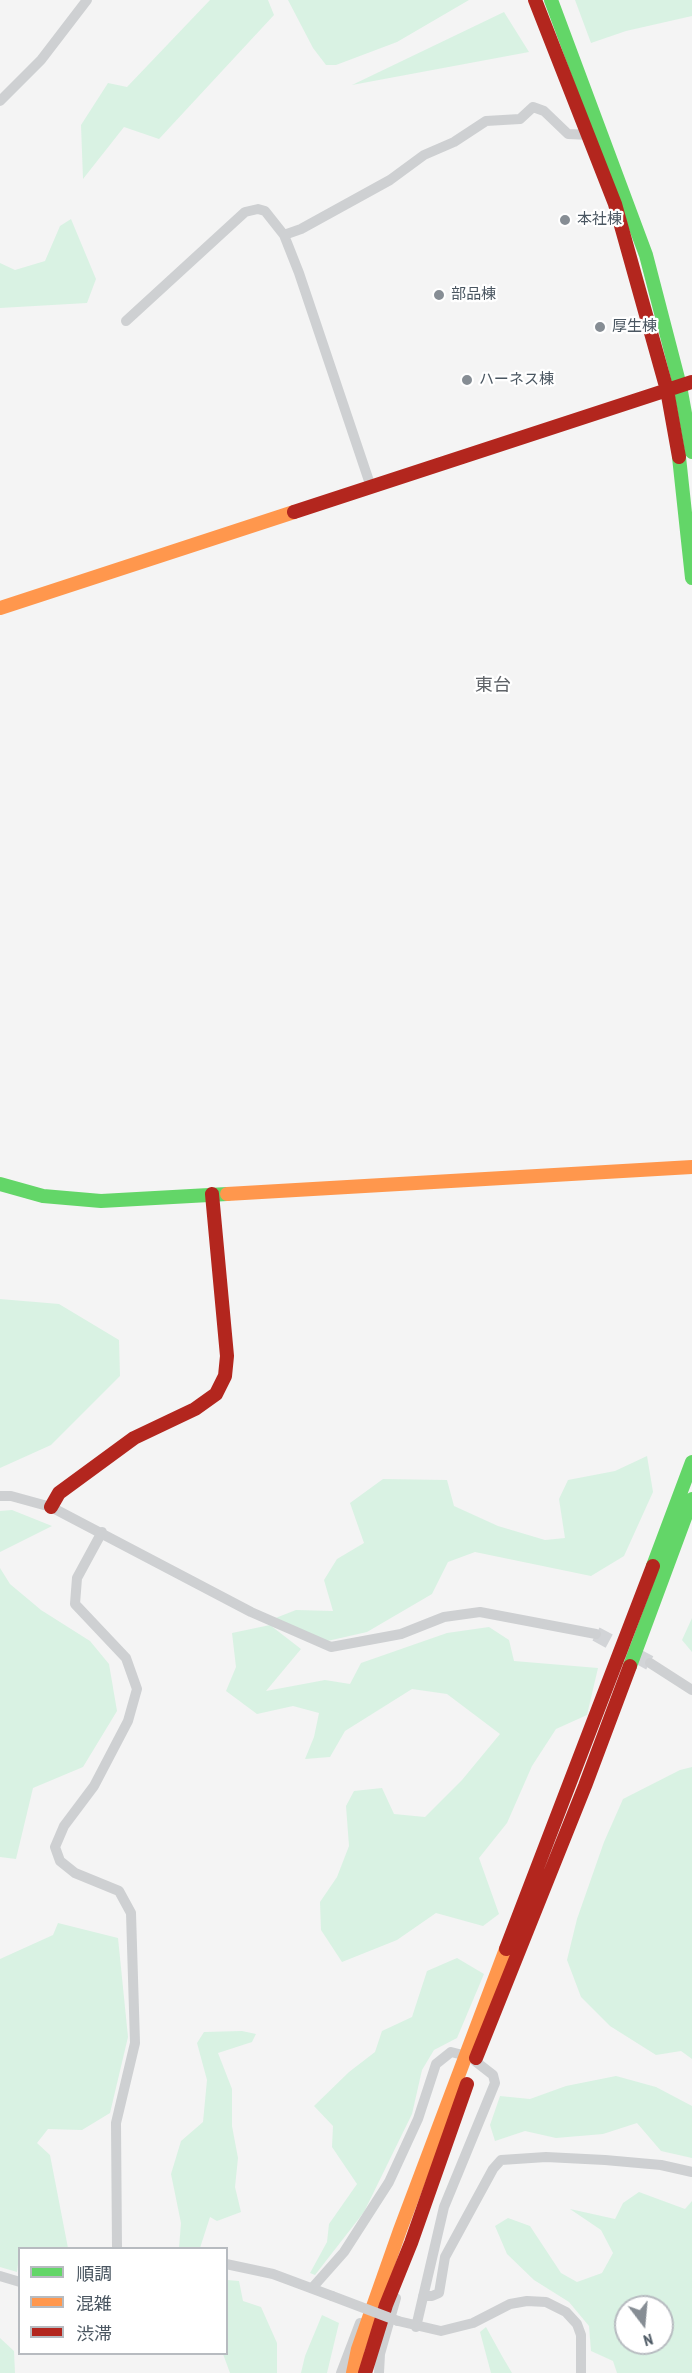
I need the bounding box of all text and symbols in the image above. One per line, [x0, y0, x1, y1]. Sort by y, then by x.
place label: 本社棟 [577, 211, 622, 229]
marker: 本社棟 [558, 213, 572, 227]
place label: 部品棟 [451, 286, 496, 304]
marker: 部品棟 [432, 288, 446, 302]
place label: 厚生棟 [612, 318, 657, 336]
marker: 厚生棟 [593, 320, 607, 334]
place label: ハーネス棟 [479, 371, 554, 389]
marker: ハーネス棟 [460, 373, 474, 387]
district label: 東台 [475, 675, 511, 697]
legend [18, 2247, 228, 2355]
text: 順調 [76, 2262, 112, 2285]
text: 混雑 [76, 2292, 112, 2315]
north arrow [614, 2295, 674, 2355]
text: 渋滞 [76, 2322, 112, 2345]
text: N [642, 2330, 655, 2351]

